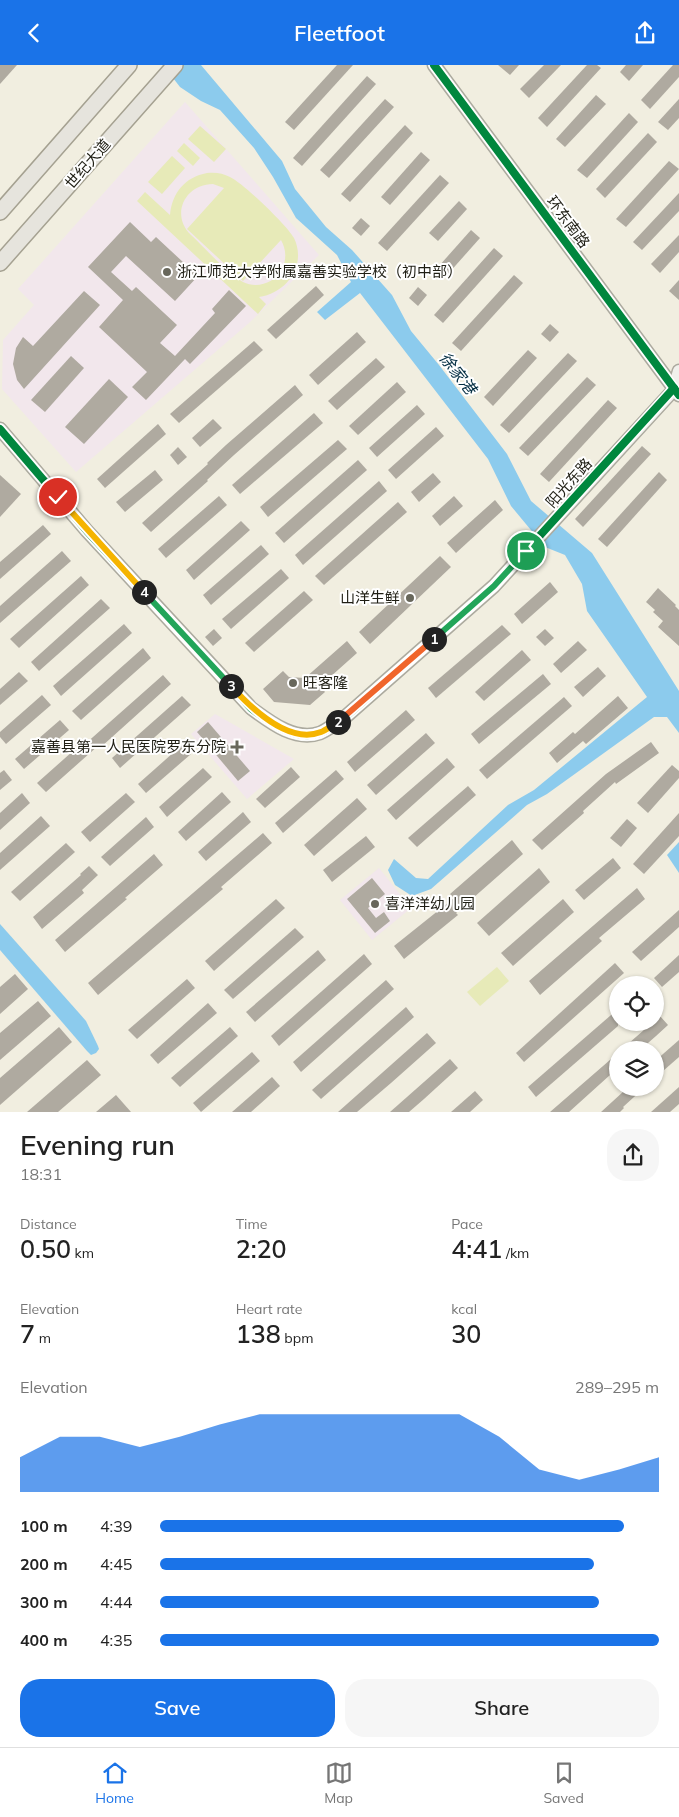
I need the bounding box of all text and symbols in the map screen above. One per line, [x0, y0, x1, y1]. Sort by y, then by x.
icon: back [20, 19, 48, 47]
text: Fleetfoot [294, 19, 385, 47]
icon: share [631, 19, 659, 47]
street label: 世纪大道 [61, 135, 114, 193]
street label: 环东南路 [543, 192, 594, 251]
place label: 浙江师范大学附属嘉善实验学校（初中部） [177, 262, 462, 281]
marker: 浙江师范大学附属嘉善实验学校（初中部） [161, 266, 173, 278]
water label: 徐家港 [435, 348, 482, 400]
street label: 阳光东路 [541, 454, 596, 511]
pin [37, 476, 79, 518]
icon: check [44, 483, 72, 511]
pin [505, 530, 547, 572]
icon: arrive [512, 537, 540, 565]
pin: 4 [132, 579, 156, 605]
text: 4 [140, 583, 149, 601]
place label: 山洋生鲜 [340, 588, 400, 607]
marker: 山洋生鲜 [404, 592, 416, 604]
pin: 1 [422, 627, 446, 651]
text: 1 [430, 630, 439, 648]
pin: 3 [218, 673, 244, 699]
place label: 旺客隆 [303, 673, 348, 692]
text: 3 [227, 677, 236, 695]
marker: 旺客隆 [287, 677, 299, 689]
pin: 2 [326, 709, 350, 735]
text: 2 [334, 713, 343, 731]
place label: 嘉善县第一人民医院罗东分院 [31, 737, 226, 756]
marker: 嘉善县第一人民医院罗东分院 [230, 740, 244, 754]
place label: 喜洋洋幼儿园 [385, 894, 475, 913]
marker: 喜洋洋幼儿园 [369, 898, 381, 910]
map controls [609, 976, 664, 1096]
button: locate [609, 976, 664, 1031]
button: layers [609, 1041, 664, 1096]
text: Evening run [20, 1127, 175, 1162]
button: share [607, 1129, 659, 1181]
text: 18:31 [20, 1164, 62, 1184]
text: Distance [20, 1215, 77, 1233]
text: Time [236, 1215, 267, 1233]
text: Pace [451, 1215, 483, 1233]
text: 0.50 [20, 1233, 71, 1264]
text: 2:20 [236, 1233, 287, 1264]
text: 4:41 [451, 1233, 502, 1264]
text: km [71, 1244, 94, 1262]
text: /km [502, 1244, 529, 1262]
text: Elevation [20, 1300, 79, 1318]
text: Heart rate [236, 1300, 302, 1318]
text: kcal [451, 1300, 477, 1318]
text: 7 [20, 1318, 35, 1349]
text: 138 [236, 1318, 281, 1349]
text: 30 [451, 1318, 481, 1349]
text: m [35, 1329, 51, 1347]
text: bpm [281, 1329, 313, 1347]
text: Elevation [20, 1377, 88, 1397]
text: 289–295 m [575, 1377, 659, 1397]
text: 100 m [20, 1516, 68, 1536]
text: 4:39 [100, 1516, 132, 1536]
text: 200 m [20, 1554, 68, 1574]
text: 4:45 [100, 1554, 132, 1574]
text: 300 m [20, 1592, 68, 1612]
text: 4:44 [100, 1592, 132, 1612]
text: 400 m [20, 1630, 68, 1650]
text: 4:35 [100, 1630, 132, 1650]
button: Save [20, 1679, 335, 1737]
button: Share [345, 1679, 659, 1737]
tab: Home [95, 1759, 134, 1807]
tab: Map [324, 1759, 353, 1807]
tab: Saved [543, 1759, 584, 1807]

